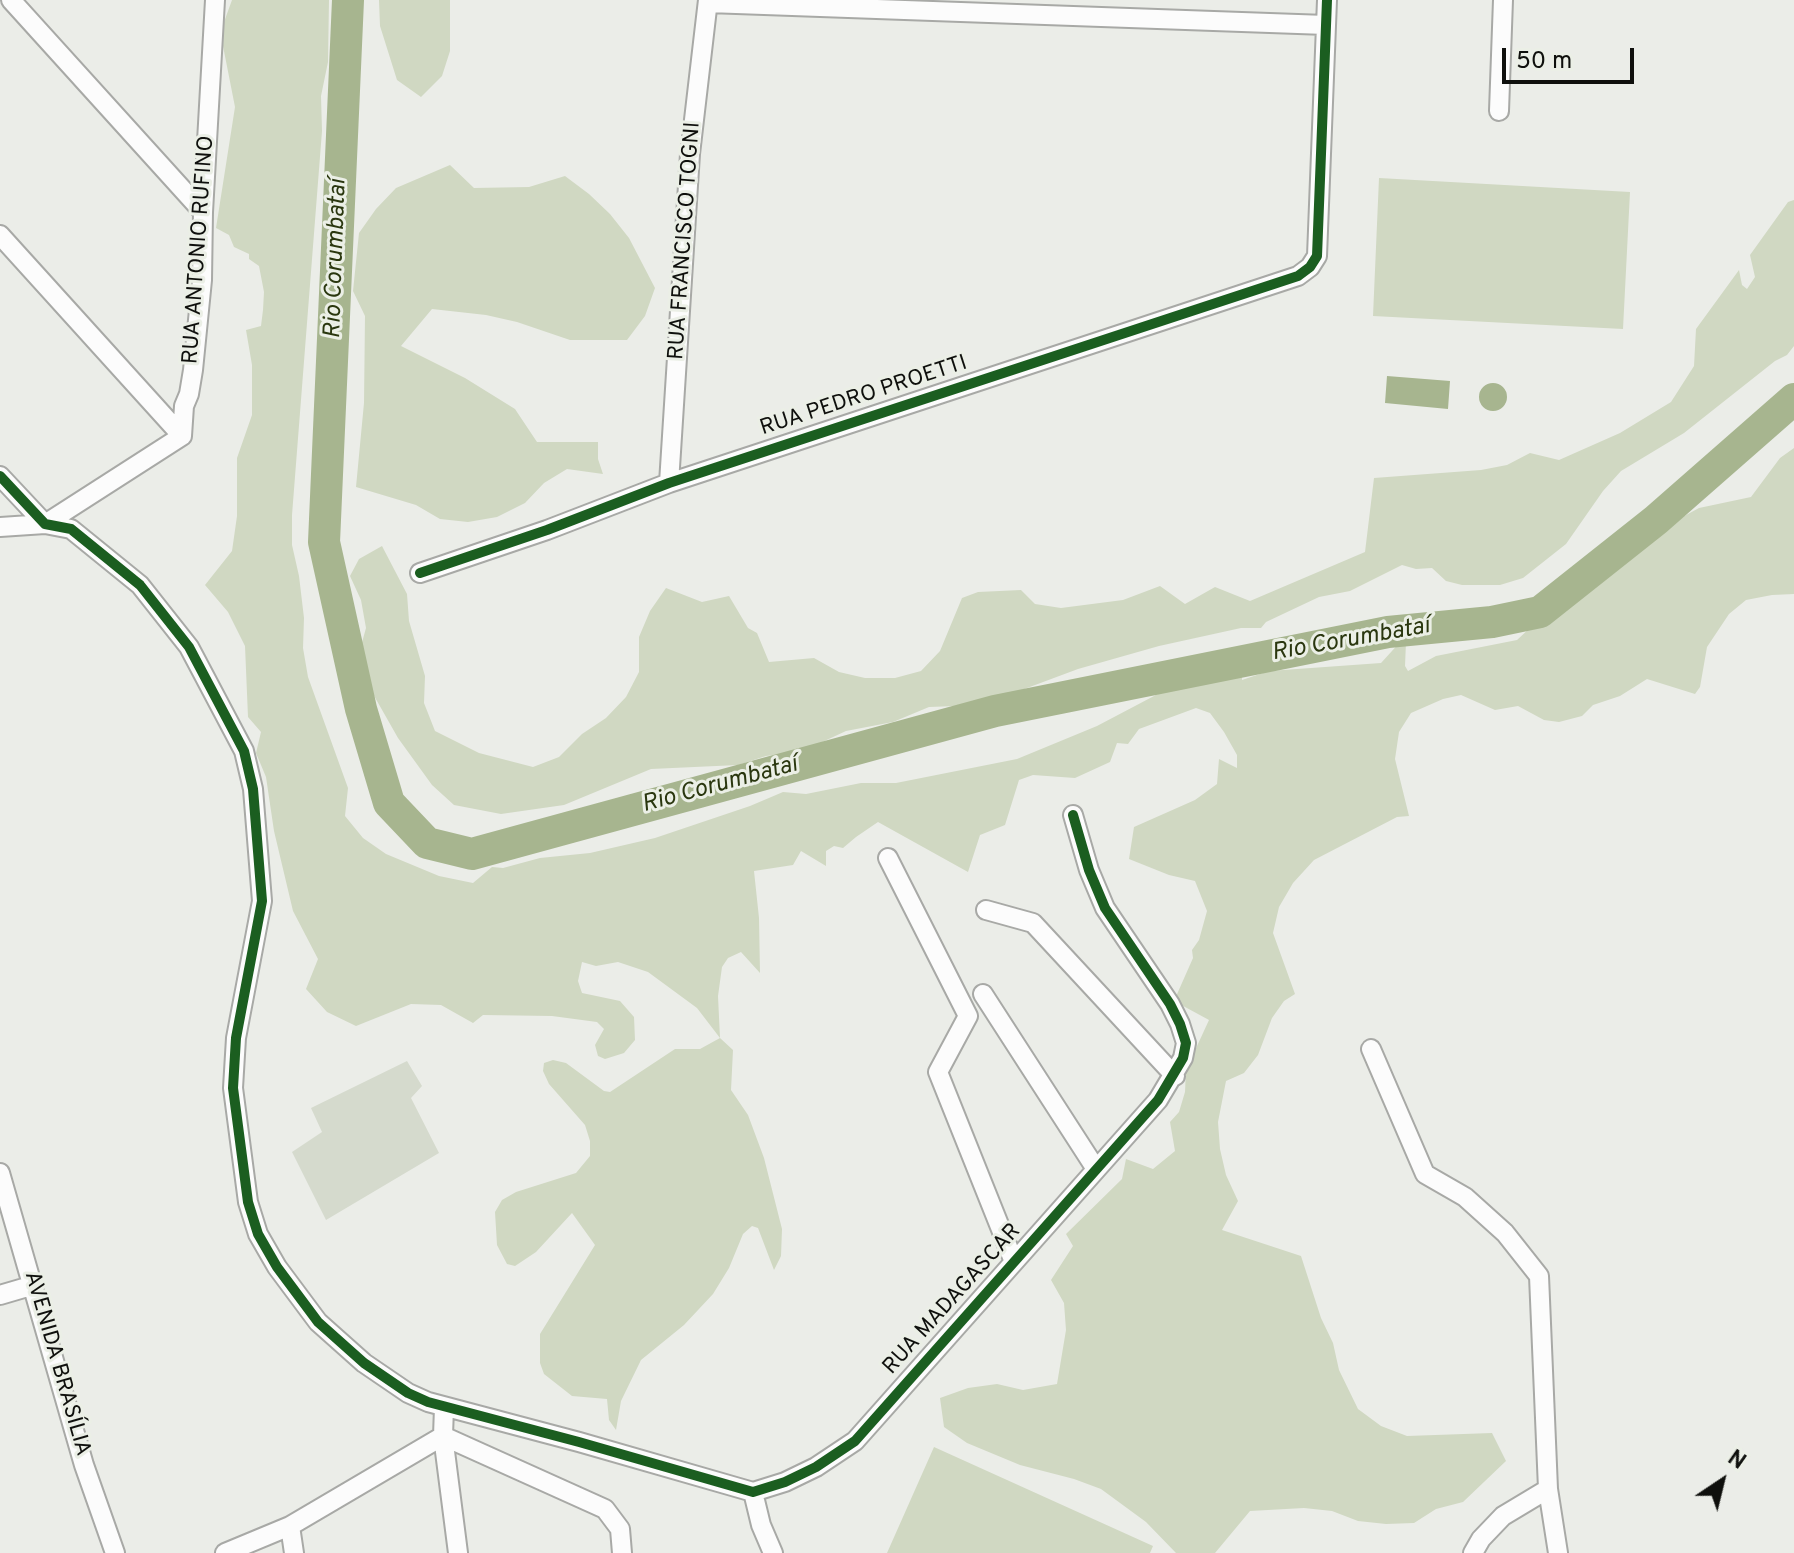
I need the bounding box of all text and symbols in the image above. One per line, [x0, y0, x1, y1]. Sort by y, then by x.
scale bar [1506, 32, 1638, 82]
text: 50 m [1516, 47, 1572, 77]
street label: RUA FRANCISCO TOGNI [665, 121, 707, 361]
street label: RUA ANTONIO RUFINO [179, 135, 221, 365]
water label: Rio Corumbataí [320, 179, 354, 339]
street label: RUA PEDRO PROETTI [757, 351, 971, 443]
water label: Rio Corumbataí [1270, 613, 1432, 669]
water label: Rio Corumbataí [639, 751, 801, 821]
street label: RUA MADAGASCAR [878, 1219, 1028, 1381]
street label: AVENIDA BRASÍLIA [17, 1269, 95, 1459]
north arrow [1682, 1441, 1762, 1521]
text: N [1722, 1445, 1750, 1477]

